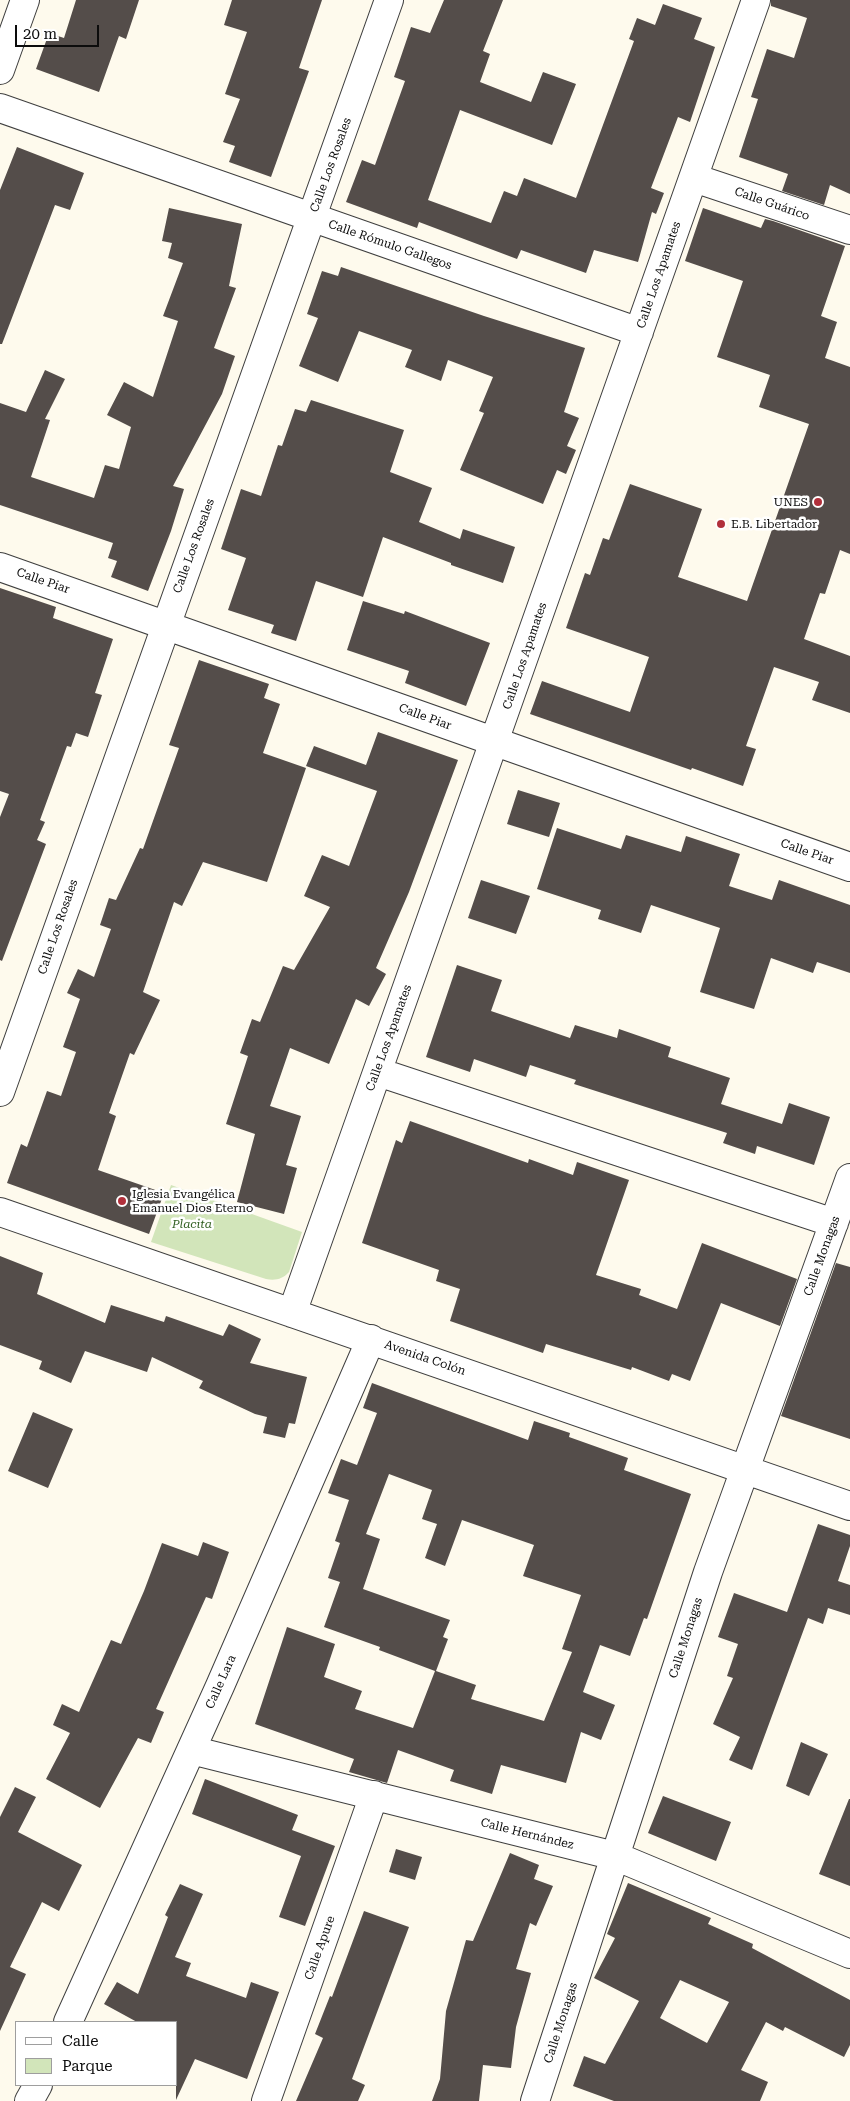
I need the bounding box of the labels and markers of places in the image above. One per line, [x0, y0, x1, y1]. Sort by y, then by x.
place label: UNES [773, 495, 808, 509]
marker: UNES [812, 496, 824, 508]
place label: E.B. Libertador [731, 517, 817, 531]
marker: E.B. Libertador [715, 518, 727, 530]
place label: Iglesia Evangélica Emanuel Dios Eterno [132, 1187, 253, 1215]
marker: Iglesia Evangélica Emanuel Dios Eterno [116, 1195, 128, 1207]

